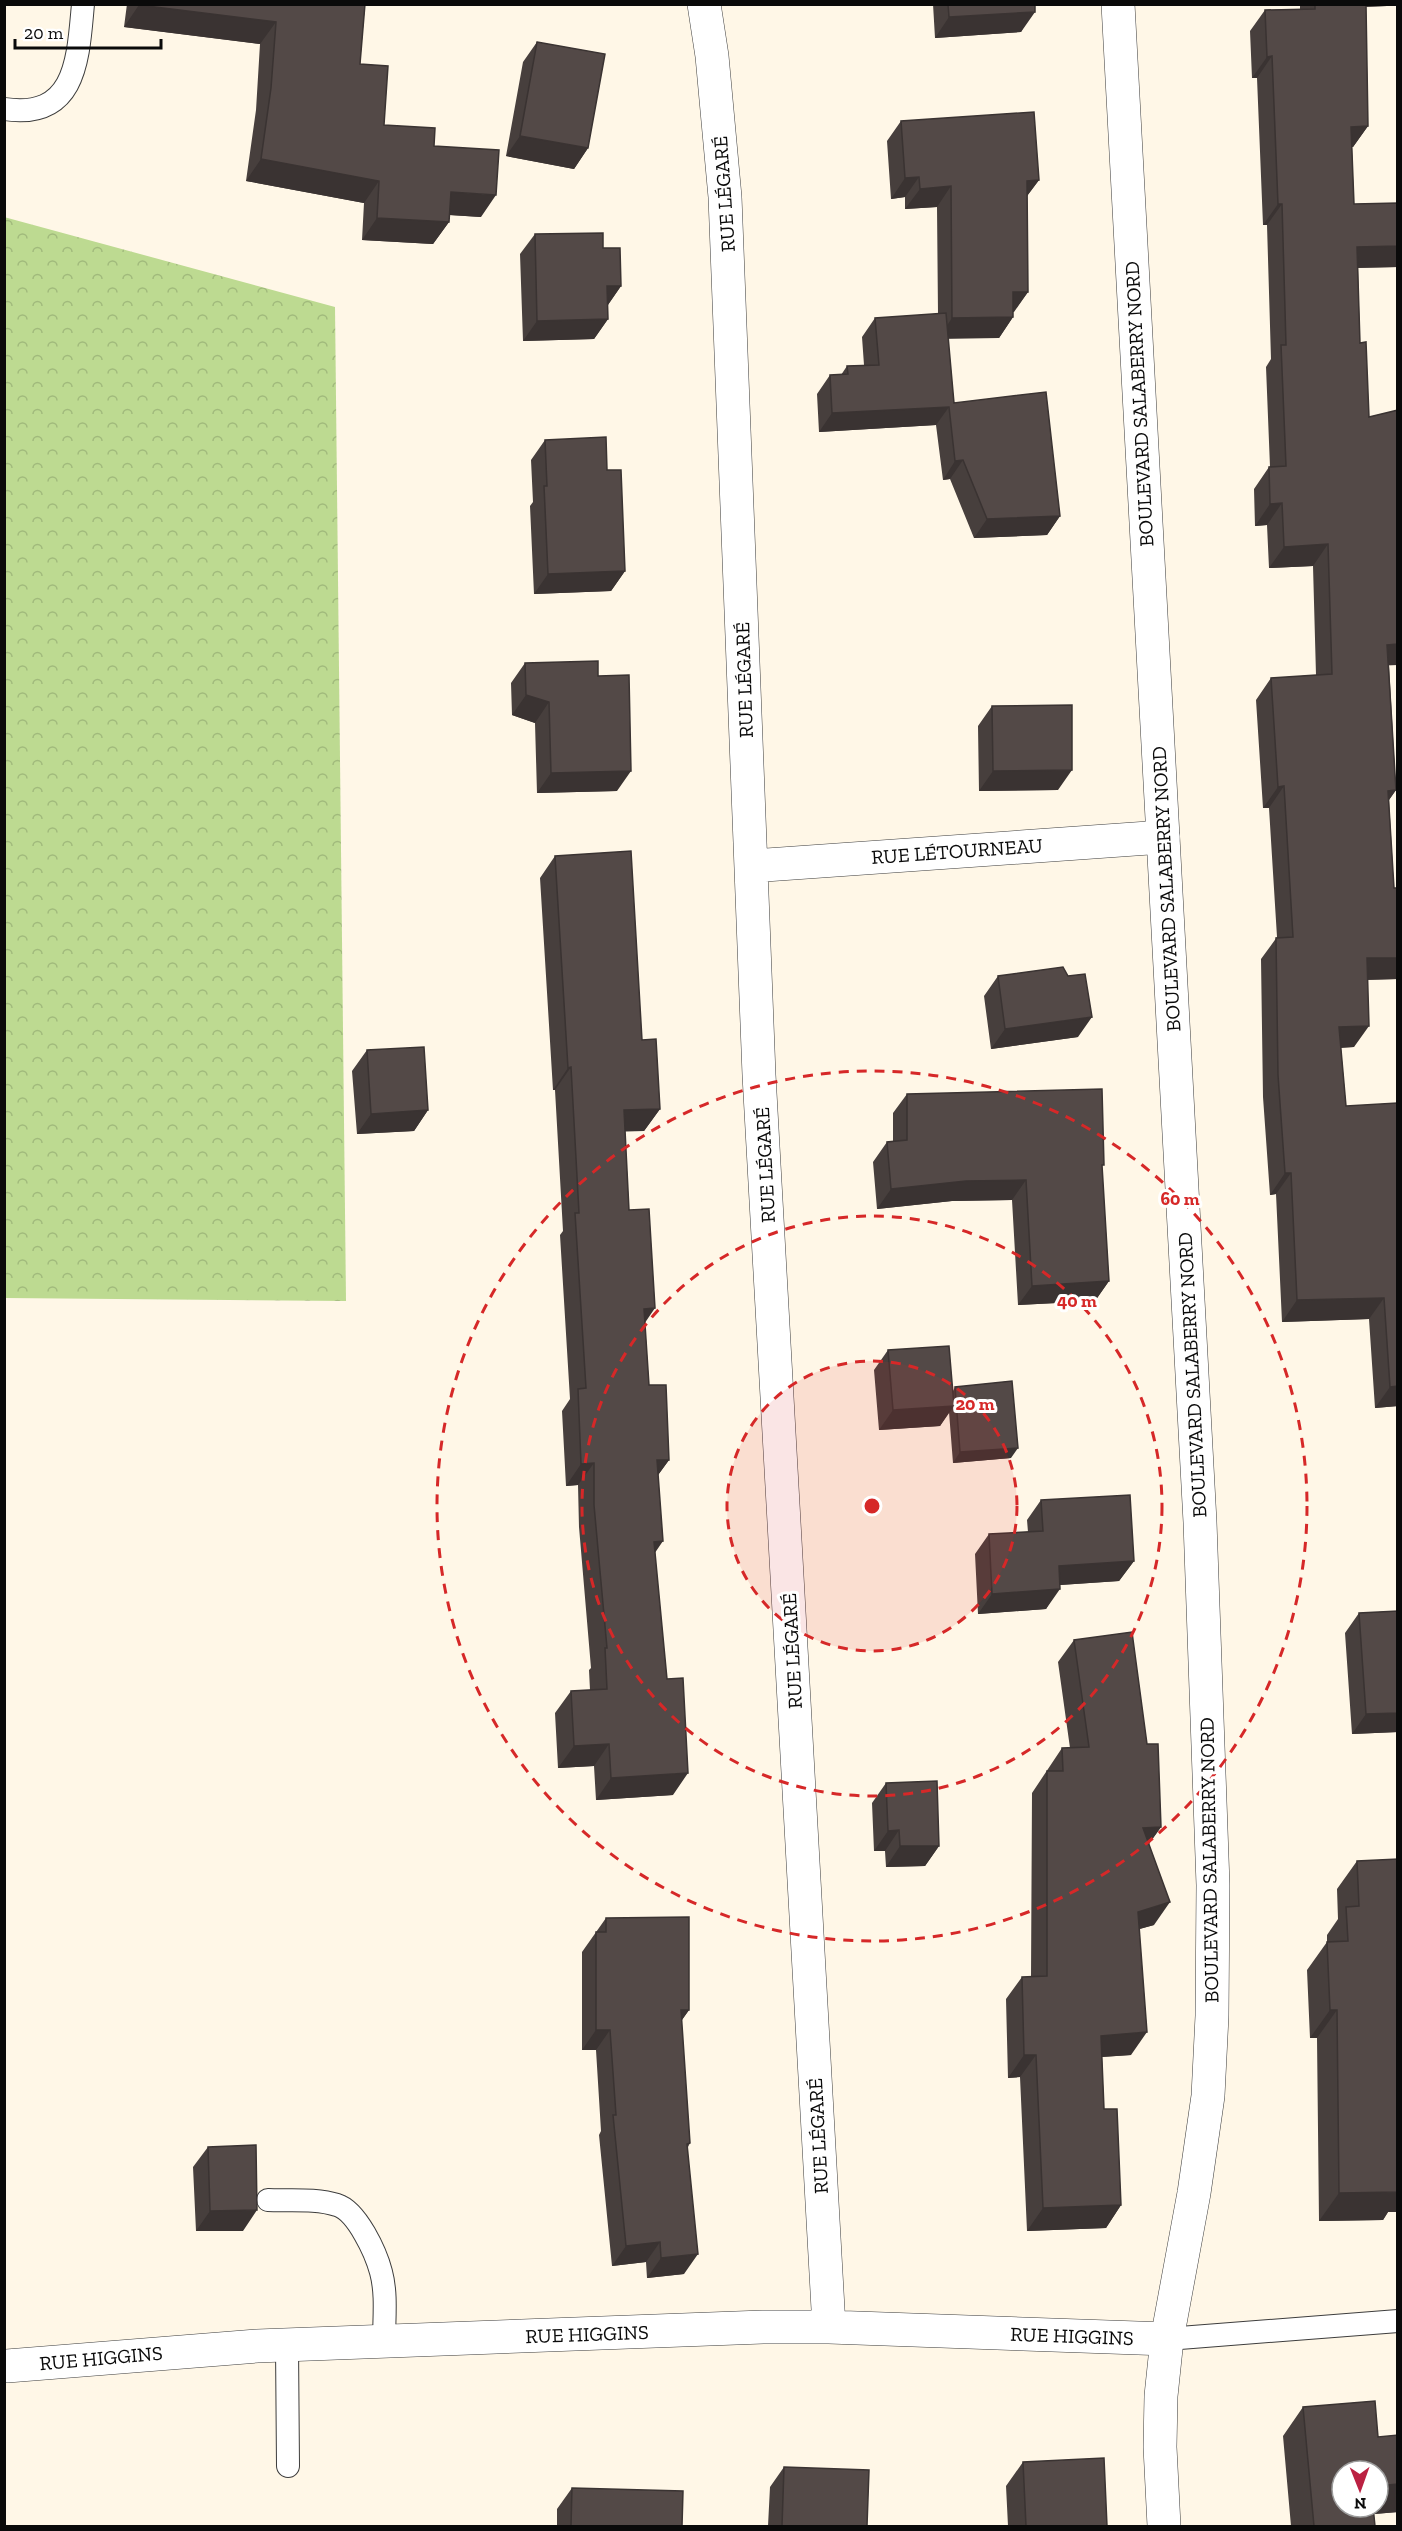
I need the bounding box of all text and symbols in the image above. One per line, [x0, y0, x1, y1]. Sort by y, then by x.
scale bar [15, 12, 160, 50]
text: 20 m [24, 22, 64, 44]
street label: RUE LÉGARÉ [708, 135, 740, 253]
street label: BOULEVARD SALABERRY NORD [1120, 261, 1158, 547]
street label: RUE LÉGARÉ [730, 622, 758, 738]
street label: BOULEVARD SALABERRY NORD [1147, 746, 1185, 1032]
street label: RUE LÉTOURNEAU [870, 833, 1044, 869]
street label: RUE LÉGARÉ [750, 1106, 780, 1224]
text: 60 m [1160, 1188, 1200, 1210]
street label: BOULEVARD SALABERRY NORD [1173, 1232, 1211, 1518]
text: 40 m [1057, 1290, 1097, 1312]
text: 20 m [955, 1393, 995, 1415]
centre of rings [862, 1496, 882, 1516]
street label: RUE LÉGARÉ [777, 1592, 807, 1710]
street label: BOULEVARD SALABERRY NORD [1195, 1717, 1223, 2003]
street label: RUE LÉGARÉ [803, 2077, 833, 2195]
street label: RUE HIGGINS [525, 2320, 649, 2348]
street label: RUE HIGGINS [1010, 2322, 1134, 2350]
street label: RUE HIGGINS [38, 2341, 164, 2375]
north arrow [1330, 2459, 1390, 2519]
text: N [1354, 2494, 1367, 2513]

